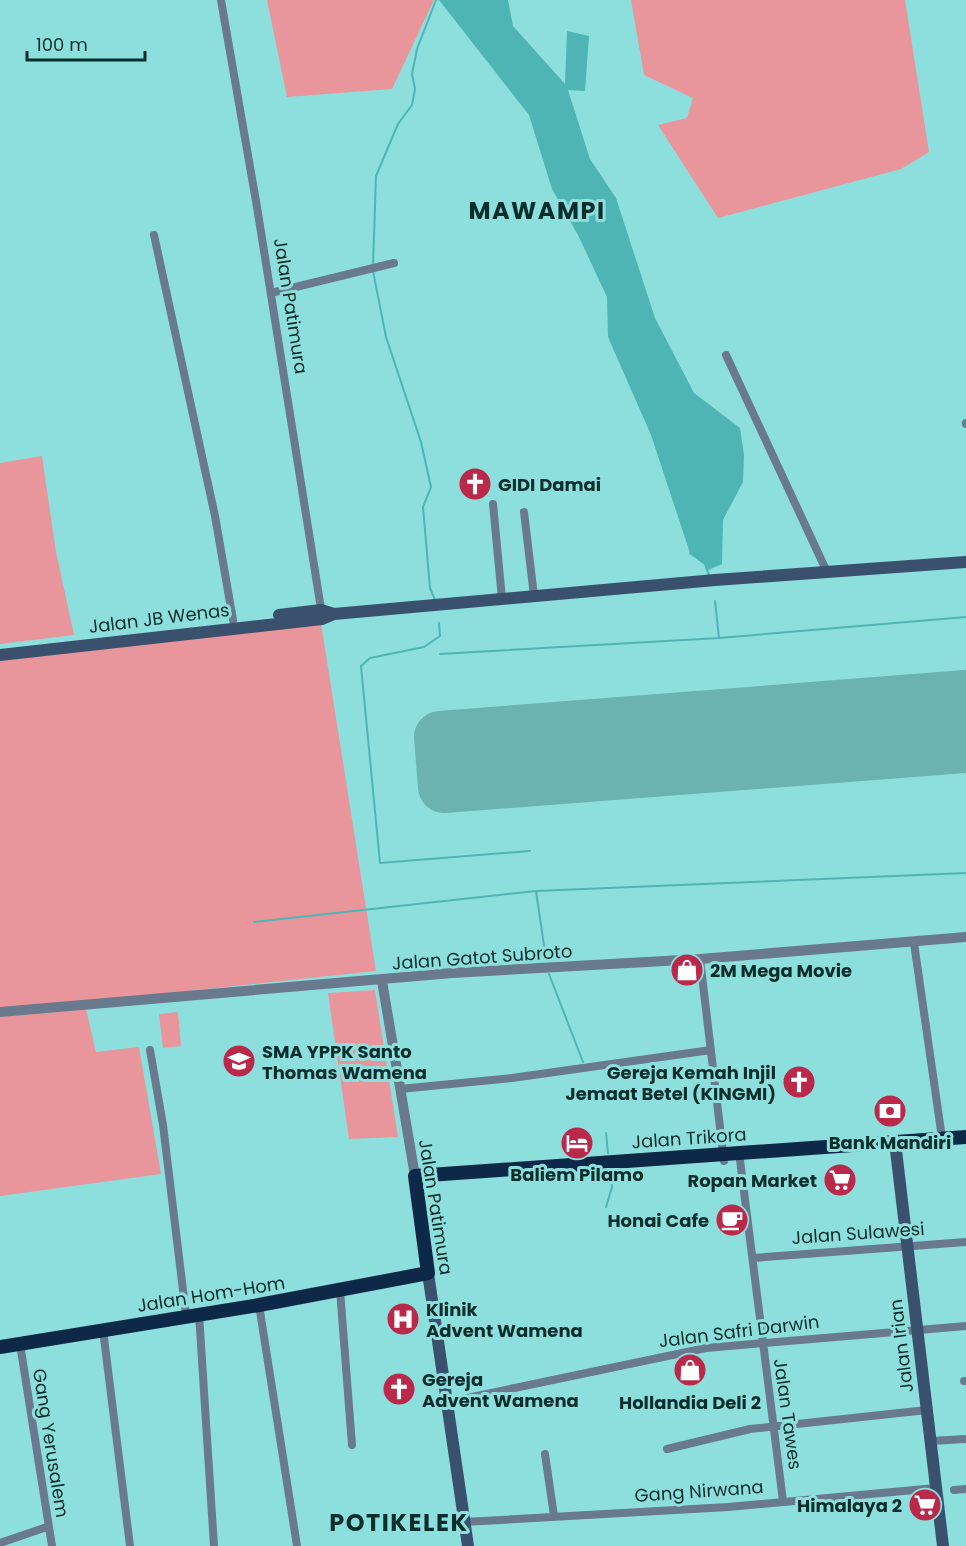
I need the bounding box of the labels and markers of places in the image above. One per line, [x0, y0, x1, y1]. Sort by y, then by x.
church icon: GIDI Damai [457, 466, 493, 502]
place label: GIDI Damai [498, 472, 601, 497]
shop icon: 2M Mega Movie [669, 952, 705, 988]
place label: 2M Mega Movie [710, 958, 852, 983]
place label: SMA YPPK Santo Thomas Wamena [262, 1039, 427, 1085]
school or university icon: SMA YPPK Santo Thomas Wamena [221, 1043, 257, 1079]
place label: Gereja Kemah Injil Jemaat Betel (KINGMI) [565, 1060, 776, 1106]
church icon: Gereja Kemah Injil Jemaat Betel (KINGMI) [781, 1064, 817, 1100]
bank icon: Bank Mandiri [872, 1093, 908, 1129]
hotel icon: Baliem Pilamo [559, 1125, 595, 1161]
place label: Bank Mandiri [829, 1130, 951, 1155]
place label: Baliem Pilamo [510, 1162, 644, 1187]
supermarket icon: Ropan Market [822, 1162, 858, 1198]
place label: Ropan Market [687, 1168, 817, 1193]
cafe icon: Honai Cafe [714, 1202, 750, 1238]
place label: Honai Cafe [607, 1208, 709, 1233]
place label: Klinik Advent Wamena [426, 1297, 583, 1343]
hospital icon: Klinik Advent Wamena [385, 1301, 421, 1337]
shop icon: Hollandia Deli 2 [672, 1352, 708, 1388]
place label: Gereja Advent Wamena [422, 1367, 579, 1413]
church icon: Gereja Advent Wamena [381, 1371, 417, 1407]
place label: Hollandia Deli 2 [619, 1390, 761, 1415]
supermarket icon: Himalaya 2 [907, 1487, 943, 1523]
place label: Himalaya 2 [797, 1493, 902, 1518]

